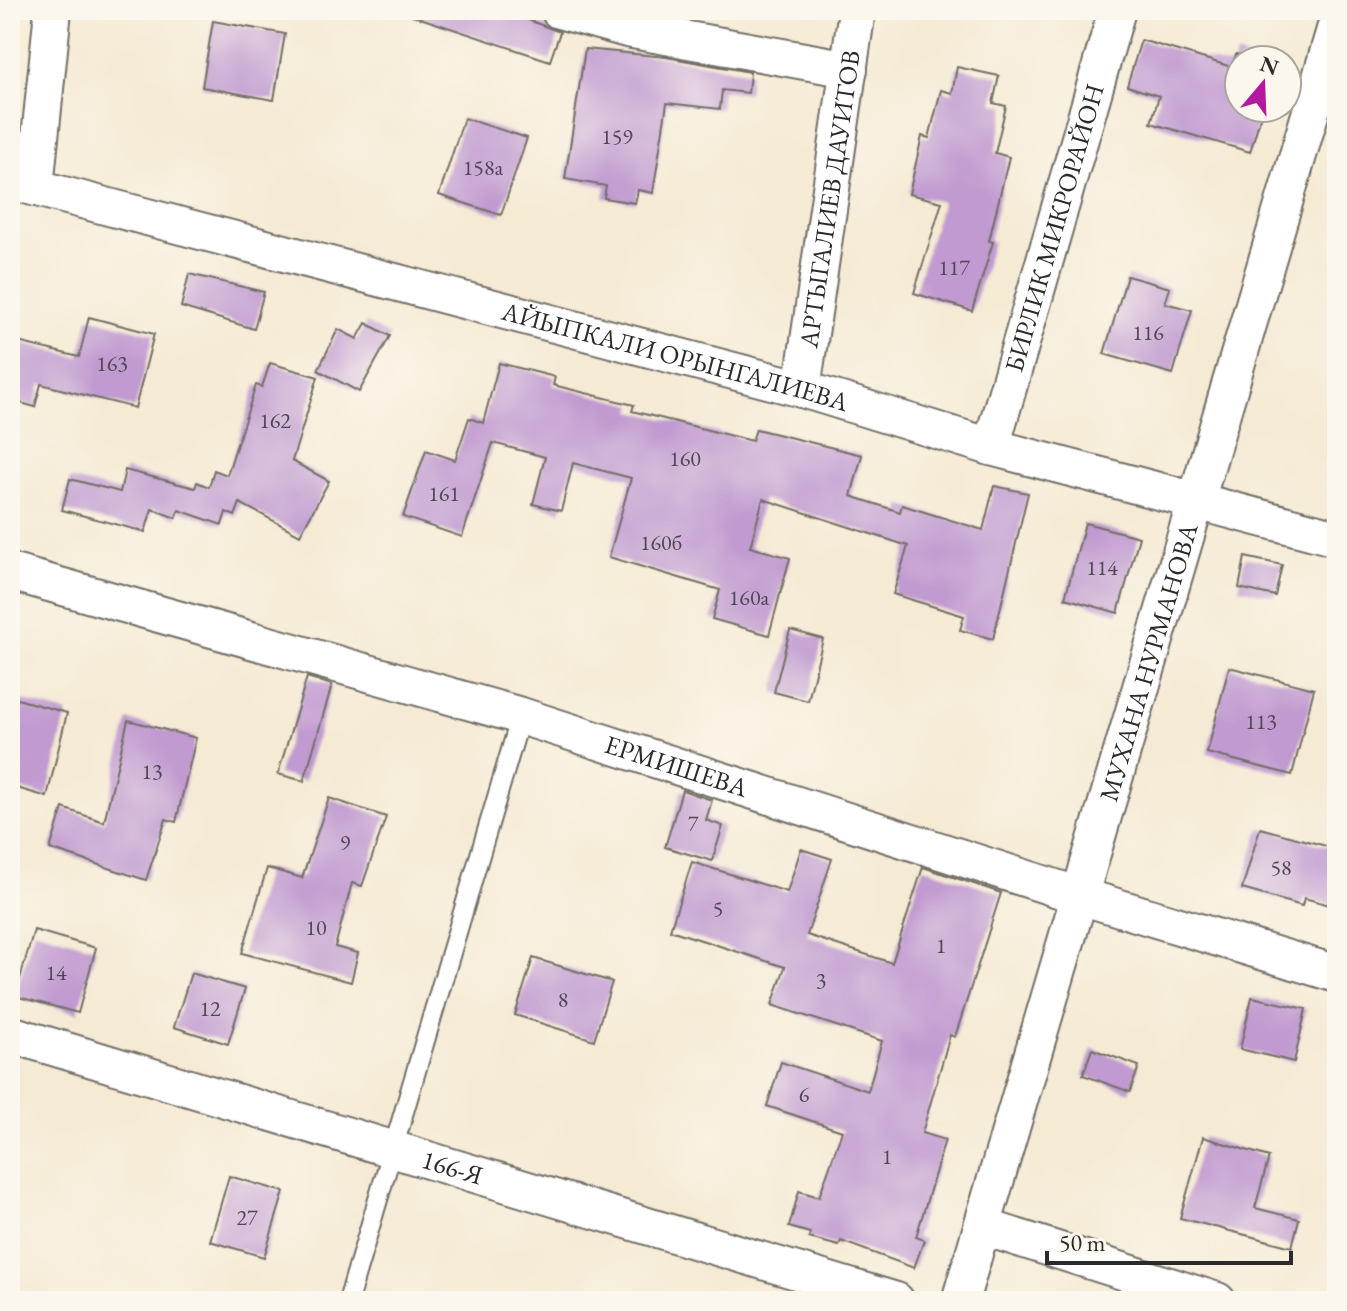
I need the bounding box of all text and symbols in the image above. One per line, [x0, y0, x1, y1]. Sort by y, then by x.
north arrow [1223, 44, 1303, 124]
street label: АРТЫГАЛИЕВ ДАУИТОВ [791, 48, 868, 351]
text: N [1256, 49, 1283, 82]
street label: БИРЛИК МИКРОРАЙОН [997, 80, 1112, 376]
house number: 159 [601, 122, 633, 151]
house number: 158а [463, 153, 503, 182]
house number: 117 [938, 253, 970, 282]
street label: АЙЫПКАЛИ ОРЫНГАЛИЕВА [497, 294, 854, 420]
house number: 116 [1132, 318, 1164, 347]
house number: 163 [96, 349, 128, 378]
house number: 162 [259, 406, 291, 435]
house number: 160 [669, 444, 701, 473]
house number: 161 [428, 479, 460, 508]
street label: МУХАНА НУРМАНОВА [1091, 518, 1206, 805]
house number: 160б [640, 528, 682, 557]
house number: 114 [1086, 553, 1118, 582]
house number: 160а [729, 583, 769, 612]
house number: 113 [1245, 707, 1277, 736]
street label: ЕРМИШЕВА [601, 727, 753, 805]
house number: 13 [141, 757, 163, 786]
house number: 7 [688, 809, 699, 838]
house number: 9 [340, 828, 351, 857]
house number: 58 [1270, 853, 1292, 882]
house number: 5 [713, 894, 723, 923]
house number: 10 [305, 913, 327, 942]
house number: 1 [936, 931, 946, 960]
house number: 14 [45, 958, 67, 987]
house number: 3 [816, 966, 826, 995]
house number: 8 [558, 985, 568, 1014]
house number: 12 [199, 994, 221, 1023]
house number: 6 [799, 1080, 810, 1109]
street label: 166-Я [418, 1142, 487, 1193]
house number: 1 [882, 1142, 892, 1171]
house number: 27 [236, 1203, 258, 1232]
scale bar [1047, 1215, 1291, 1265]
text: 50 m [1059, 1227, 1106, 1258]

